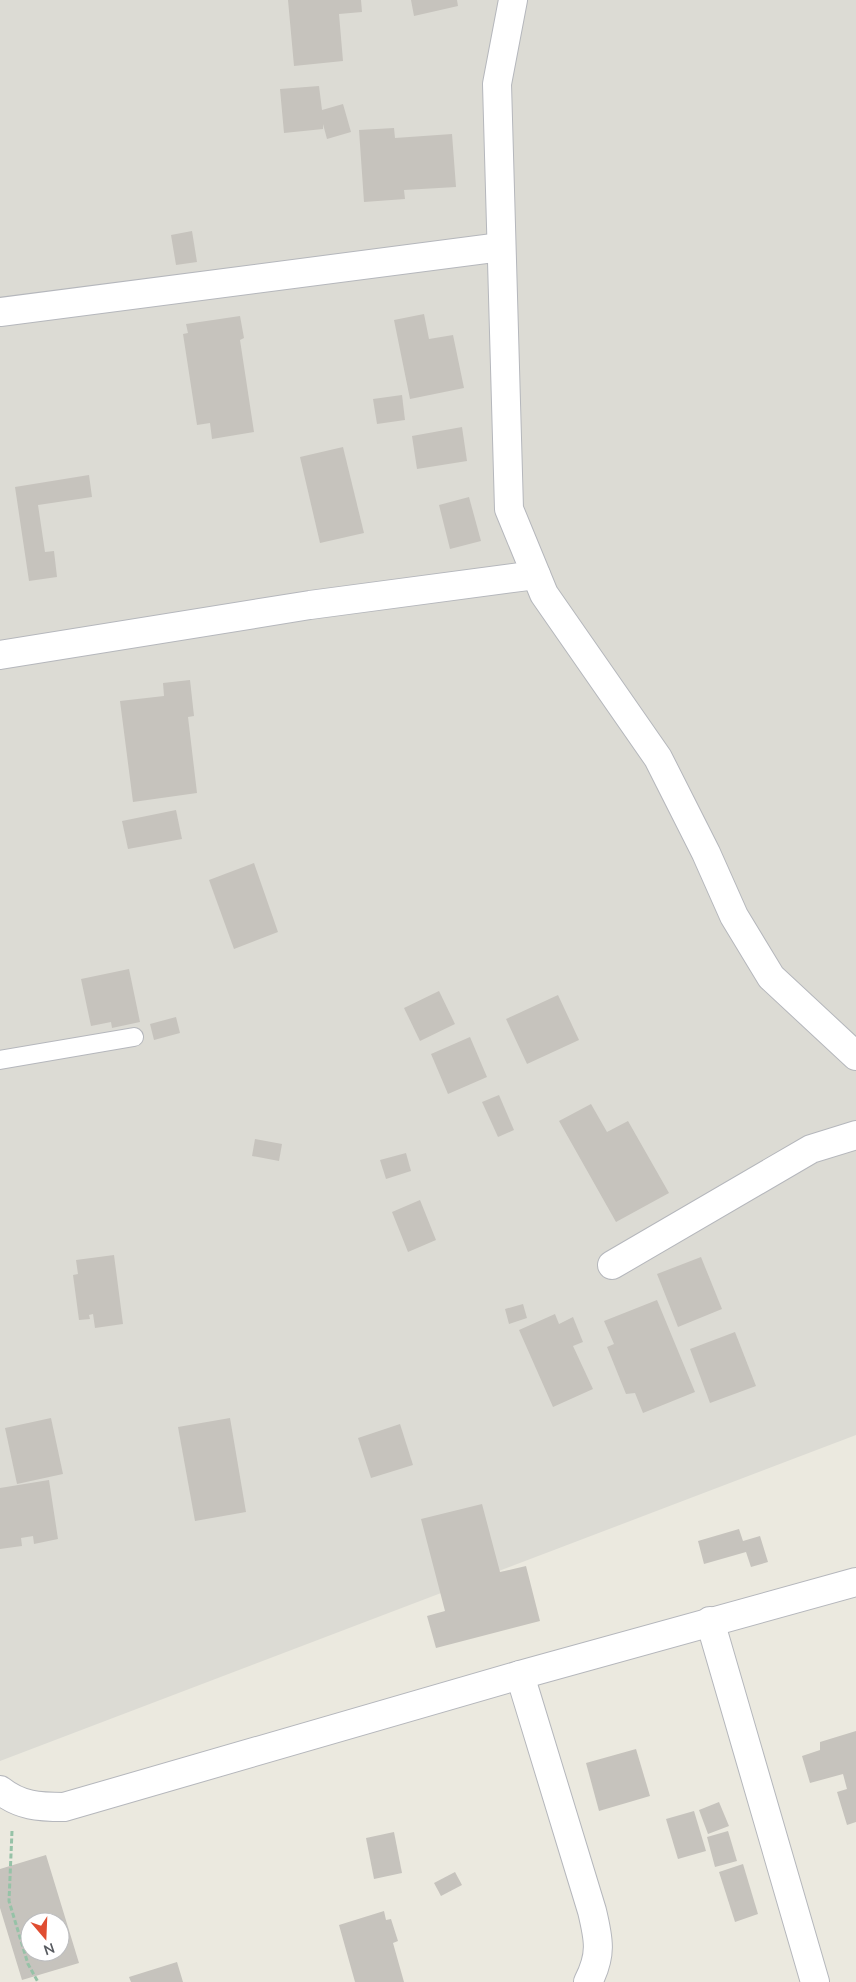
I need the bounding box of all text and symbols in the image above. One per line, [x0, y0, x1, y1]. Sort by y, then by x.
north arrow [20, 1912, 70, 1962]
text: N [41, 1938, 57, 1960]

